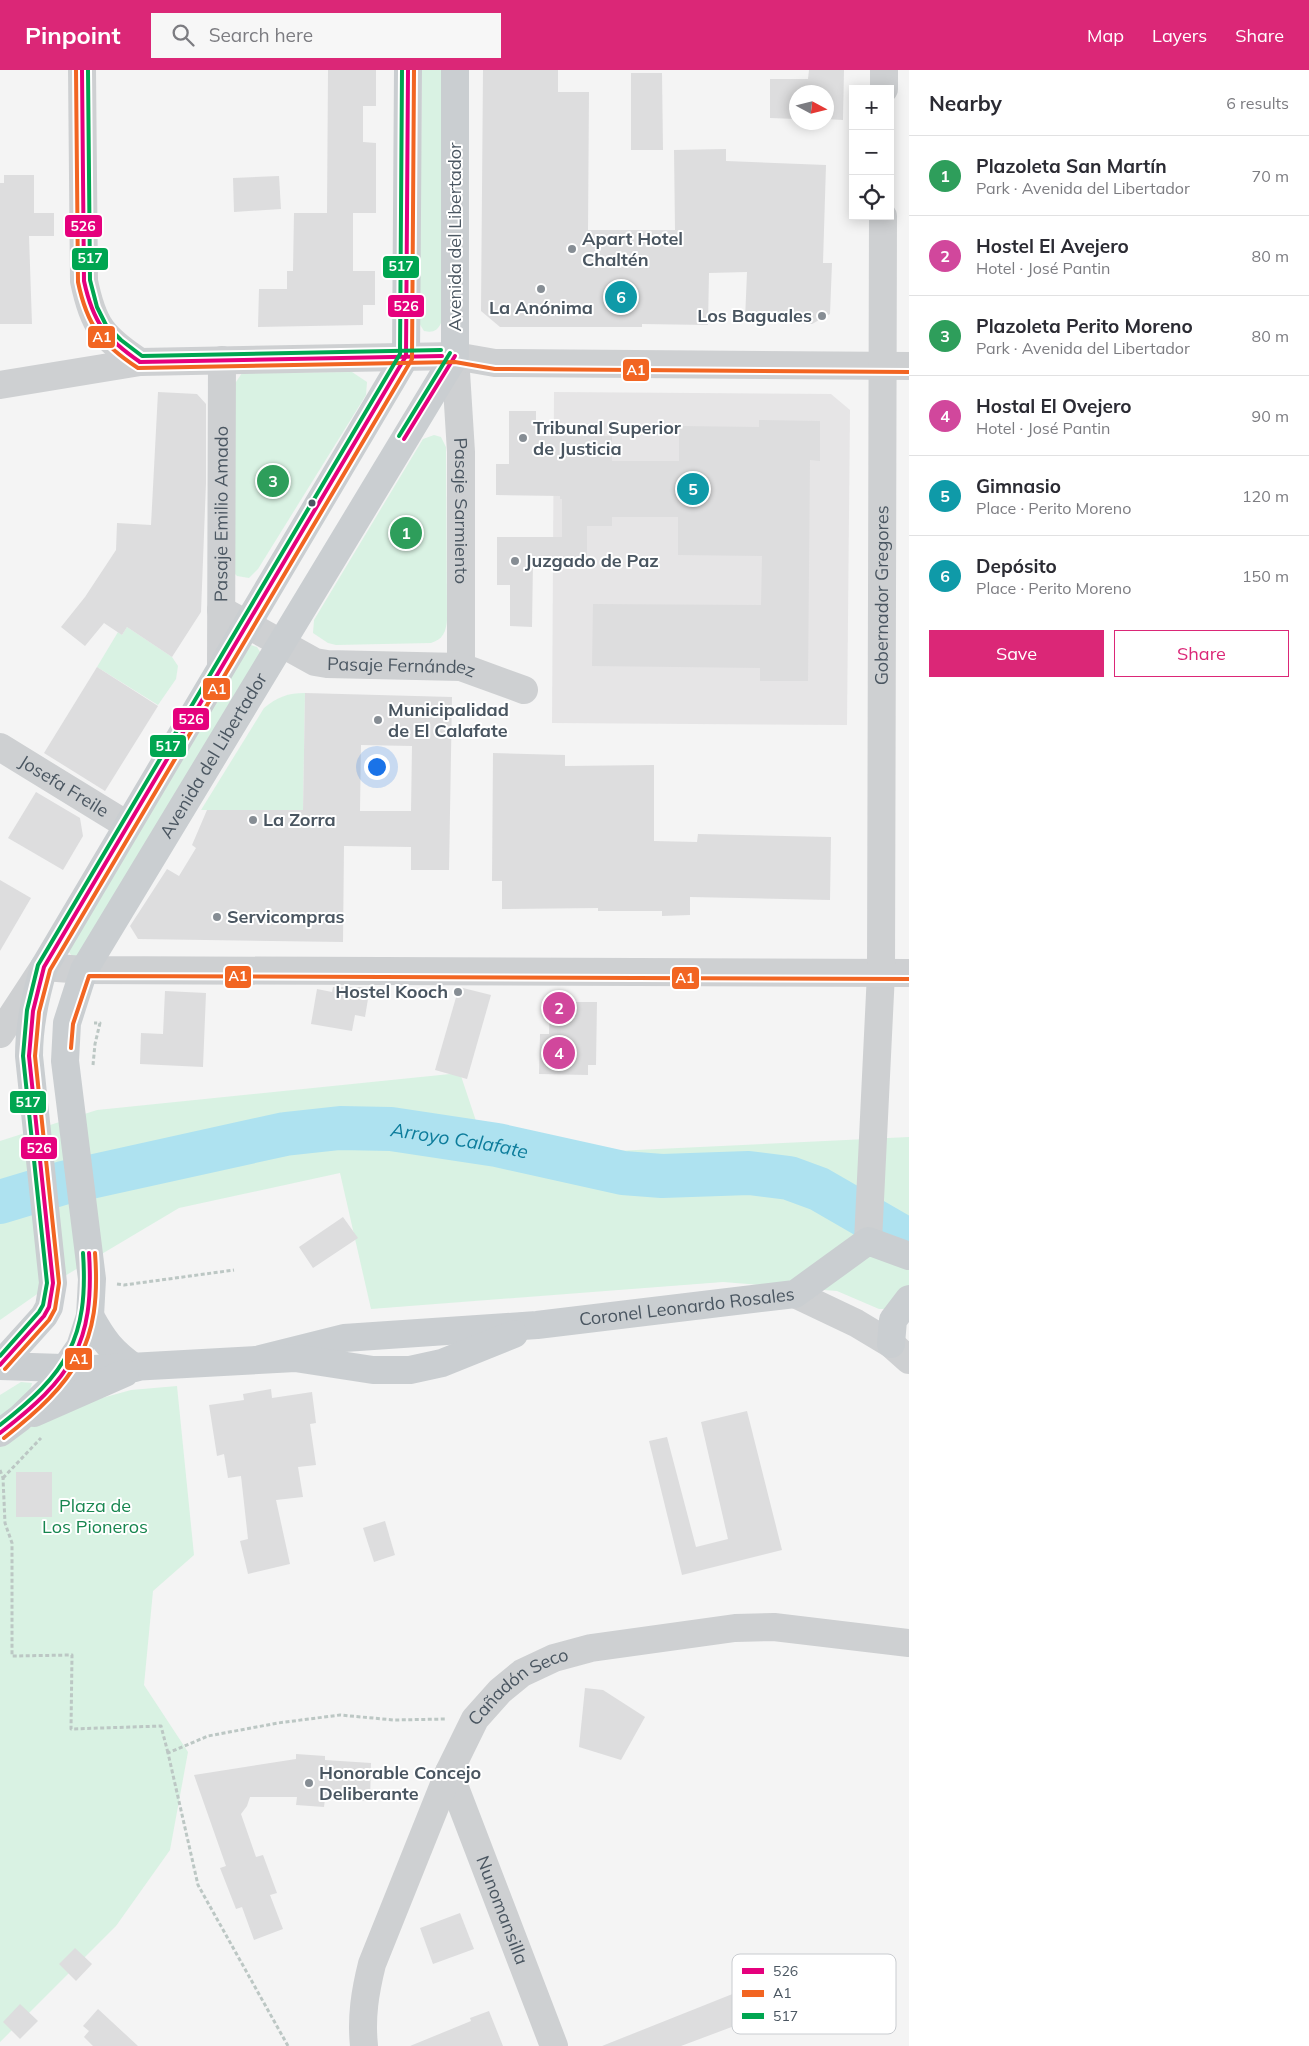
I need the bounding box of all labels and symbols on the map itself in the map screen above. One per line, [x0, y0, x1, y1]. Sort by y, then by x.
north arrow [789, 85, 834, 130]
street label: Avenida del Libertador [443, 142, 466, 332]
line badge: 526 [64, 214, 103, 238]
text: 526 [70, 217, 96, 235]
place label: Apart Hotel Chaltén [582, 227, 683, 271]
marker: Apart Hotel Chaltén [566, 243, 578, 255]
line badge: 517 [71, 247, 109, 271]
text: 517 [77, 249, 103, 267]
line badge: 517 [382, 255, 420, 279]
text: 517 [388, 257, 414, 275]
pin: 6 [605, 278, 637, 316]
marker: La Anónima [535, 283, 547, 295]
line badge: 526 [387, 294, 425, 318]
place label: La Anónima [489, 296, 593, 319]
text: 526 [393, 297, 419, 315]
place label: Los Baguales [697, 304, 812, 327]
marker: Los Baguales [816, 310, 828, 322]
line badge: A1 [87, 325, 116, 349]
text: A1 [93, 328, 111, 346]
line badge: A1 [622, 358, 650, 382]
text: A1 [627, 361, 645, 379]
place label: Tribunal Superior de Justicia [533, 416, 682, 460]
street label: Pasaje Emilio Amado [209, 426, 233, 602]
marker: Tribunal Superior de Justicia [517, 432, 529, 444]
street label: Pasaje Sarmiento [449, 437, 473, 584]
pin: 3 [257, 462, 289, 500]
pin: 5 [677, 470, 709, 508]
unlabelled marker [307, 498, 317, 508]
street label: Gobernador Gregores [870, 505, 893, 685]
pin: 1 [390, 514, 422, 552]
place label: Juzgado de Paz [525, 549, 659, 572]
marker: Juzgado de Paz [509, 555, 521, 567]
street label: Pasaje Fernández [327, 652, 479, 682]
street label: Avenida del Libertador [154, 668, 272, 842]
line badge: A1 [202, 677, 231, 701]
text: A1 [208, 680, 226, 698]
place label: Municipalidad de El Calafate [388, 698, 509, 742]
line badge: 526 [172, 707, 210, 731]
text: 526 [178, 710, 204, 728]
marker: Municipalidad de El Calafate [372, 714, 384, 726]
line badge: 517 [149, 734, 187, 758]
text: 517 [155, 737, 181, 755]
street label: Josefa Freile [15, 750, 113, 822]
your location [364, 754, 390, 780]
place label: La Zorra [263, 808, 336, 831]
marker: La Zorra [247, 814, 259, 826]
place label: Servicompras [227, 905, 345, 928]
marker: Servicompras [211, 911, 223, 923]
line badge: A1 [224, 965, 252, 989]
line badge: A1 [671, 966, 700, 990]
text: A1 [229, 967, 247, 985]
text: A1 [676, 969, 694, 987]
place label: Hostel Kooch [335, 980, 448, 1003]
marker: Hostel Kooch [452, 986, 464, 998]
pin: 2 [543, 989, 575, 1027]
pin: 4 [543, 1034, 575, 1072]
line badge: 517 [9, 1090, 47, 1114]
text: 517 [15, 1093, 41, 1111]
water label: Arroyo Calafate [388, 1117, 531, 1164]
line badge: 526 [20, 1136, 58, 1160]
text: 526 [26, 1139, 52, 1157]
street label: Coronel Leonardo Rosales [578, 1282, 796, 1331]
line badge: A1 [64, 1347, 93, 1371]
text: A1 [70, 1350, 88, 1368]
park label: Plaza de Los Pioneros [42, 1494, 148, 1538]
street label: Cañadón Seco [463, 1643, 571, 1730]
place label: Honorable Concejo Deliberante [319, 1761, 481, 1805]
marker: Honorable Concejo Deliberante [303, 1777, 315, 1789]
street label: Nunomansilla [471, 1852, 534, 1968]
legend [732, 1954, 896, 2034]
text: 526 [773, 1962, 798, 1980]
text: A1 [773, 1984, 792, 2002]
text: 517 [773, 2007, 798, 2025]

